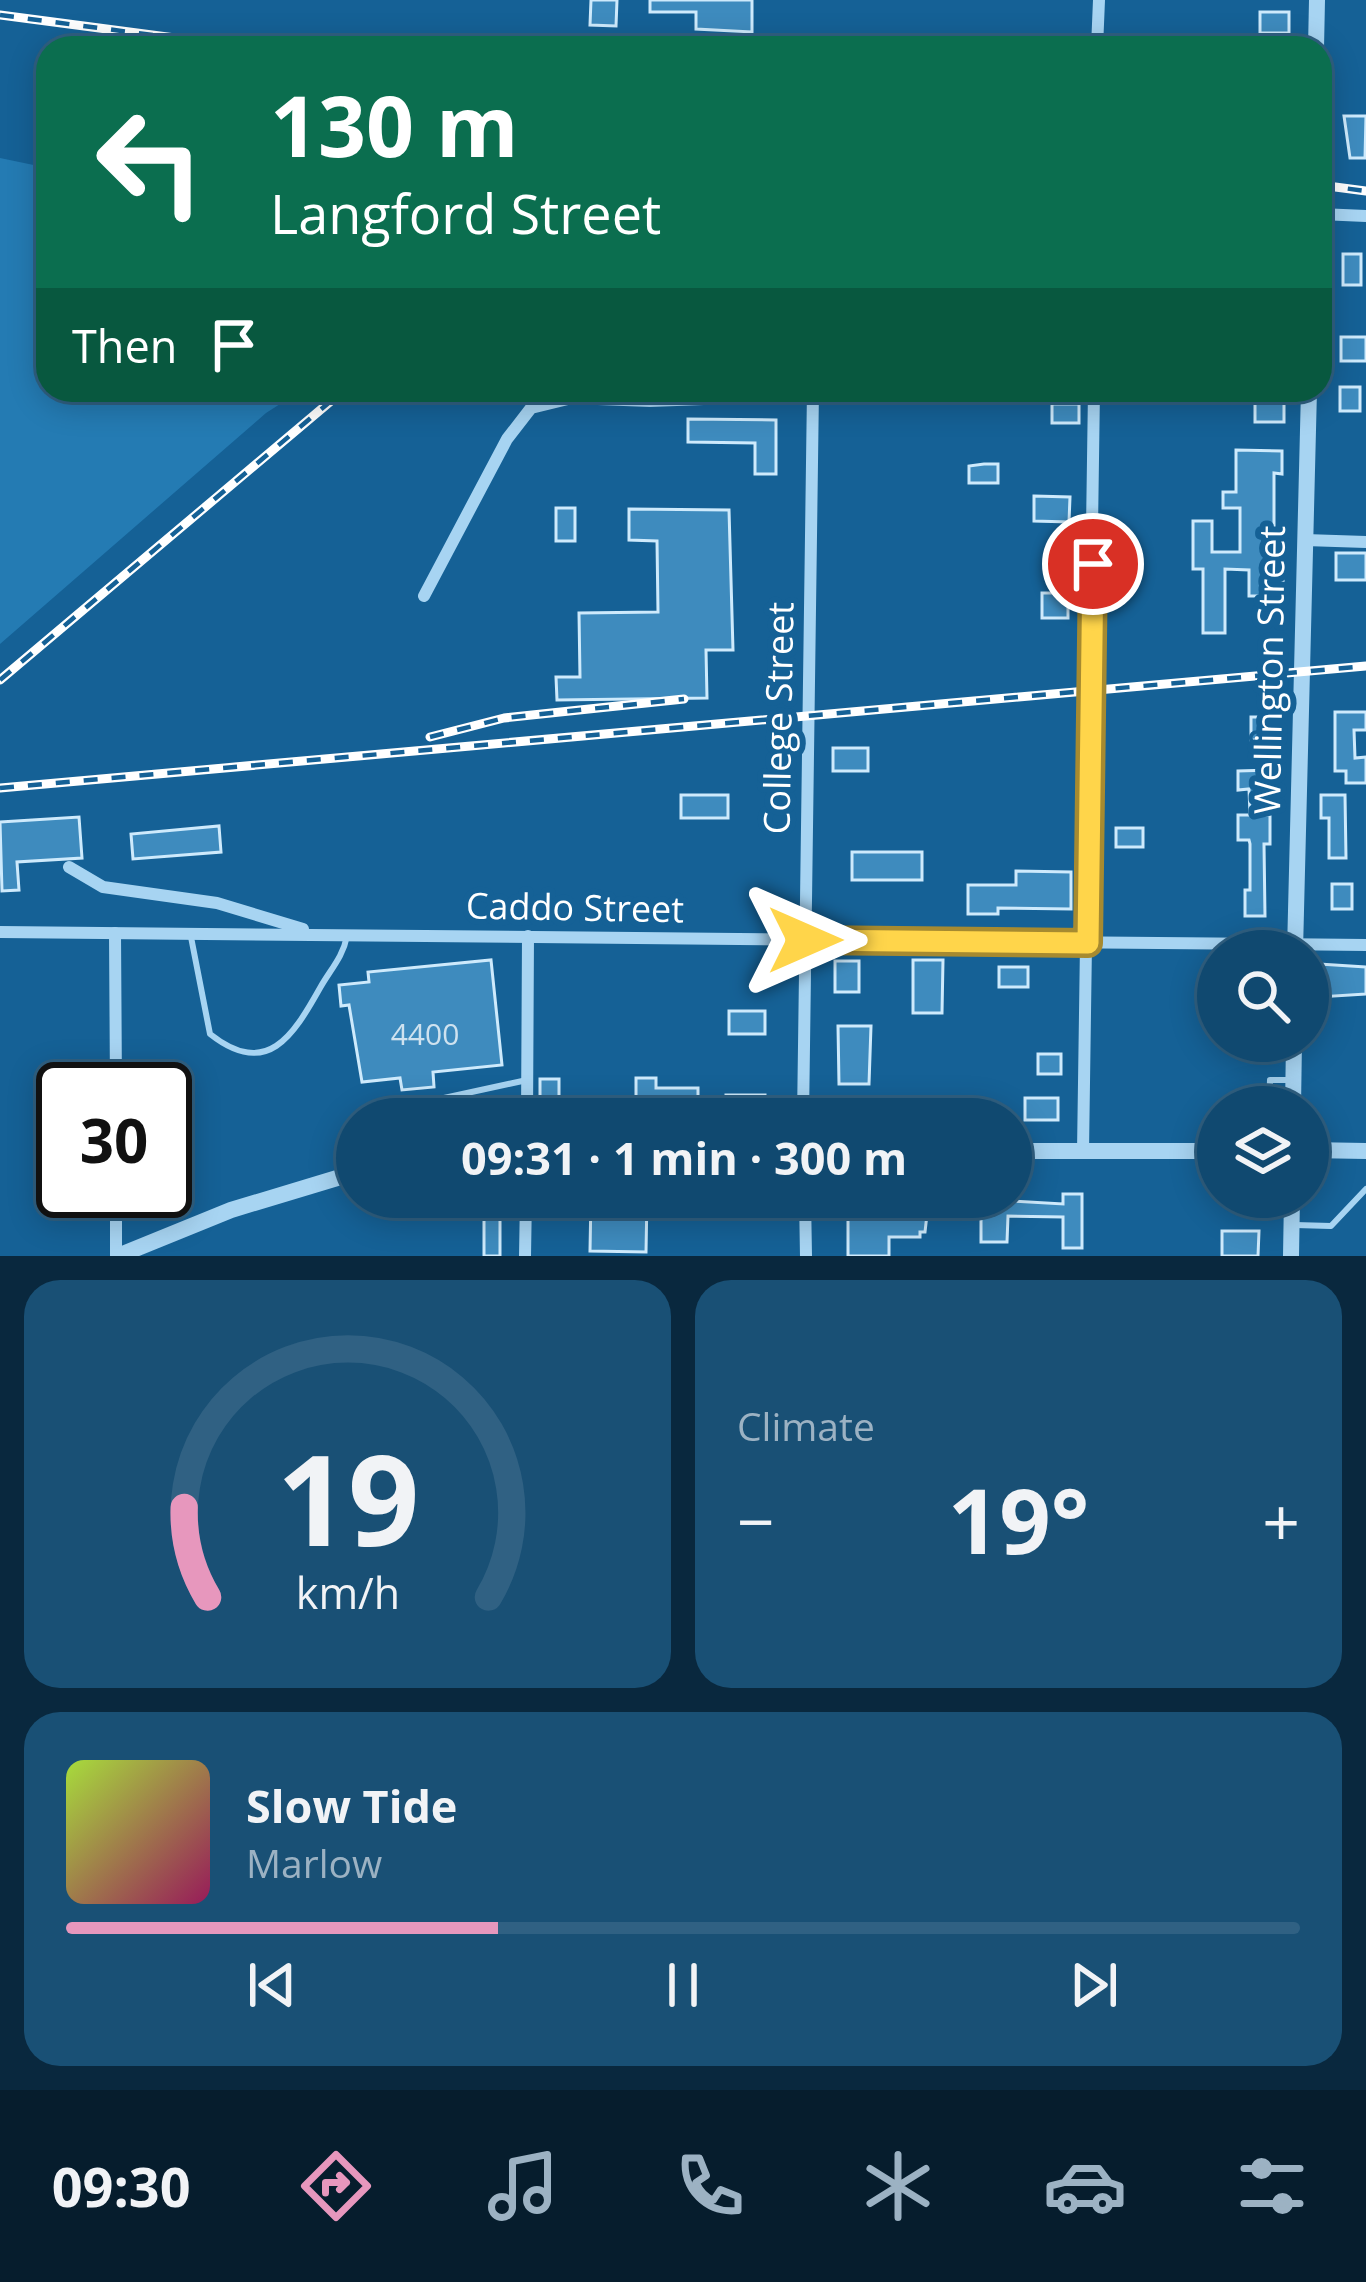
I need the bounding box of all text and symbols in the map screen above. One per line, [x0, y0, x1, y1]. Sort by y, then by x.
text: 130 m [270, 67, 518, 182]
icon: left [72, 84, 228, 240]
text: Langford Street [270, 176, 661, 250]
icon: arrive [201, 312, 267, 378]
text: Then [72, 315, 177, 376]
pin [1042, 513, 1144, 615]
street label: Wellington Street [1242, 525, 1296, 815]
icon: arrive [1060, 531, 1126, 597]
street label: College Street [751, 601, 805, 835]
position arrow [742, 877, 868, 1003]
street label: Caddo Street [465, 881, 685, 933]
map controls [1197, 930, 1329, 1218]
button: search [1197, 930, 1329, 1062]
house number: 4400 [391, 1013, 459, 1054]
speed limit sign: 30 [36, 1062, 192, 1218]
button: layers [1197, 1086, 1329, 1218]
text: 09:31 · 1 min · 300 m [461, 1127, 907, 1188]
text: Climate [737, 1399, 875, 1452]
text: 19 [276, 1413, 419, 1583]
text: 19° [948, 1458, 1089, 1580]
text: − [737, 1475, 775, 1565]
text: + [1262, 1475, 1300, 1565]
text: km/h [295, 1563, 400, 1622]
text: Slow Tide [246, 1775, 457, 1836]
text: Marlow [246, 1836, 382, 1889]
icon: previous [239, 1952, 305, 2018]
icon: pause [650, 1952, 716, 2018]
icon: next [1061, 1952, 1127, 2018]
icon: directions [294, 2144, 378, 2228]
icon: music [481, 2144, 565, 2228]
icon: phone [668, 2144, 752, 2228]
icon: climate [856, 2144, 940, 2228]
icon: car [1043, 2144, 1127, 2228]
icon: filters [1230, 2144, 1314, 2228]
text: 09:30 [52, 2149, 191, 2223]

